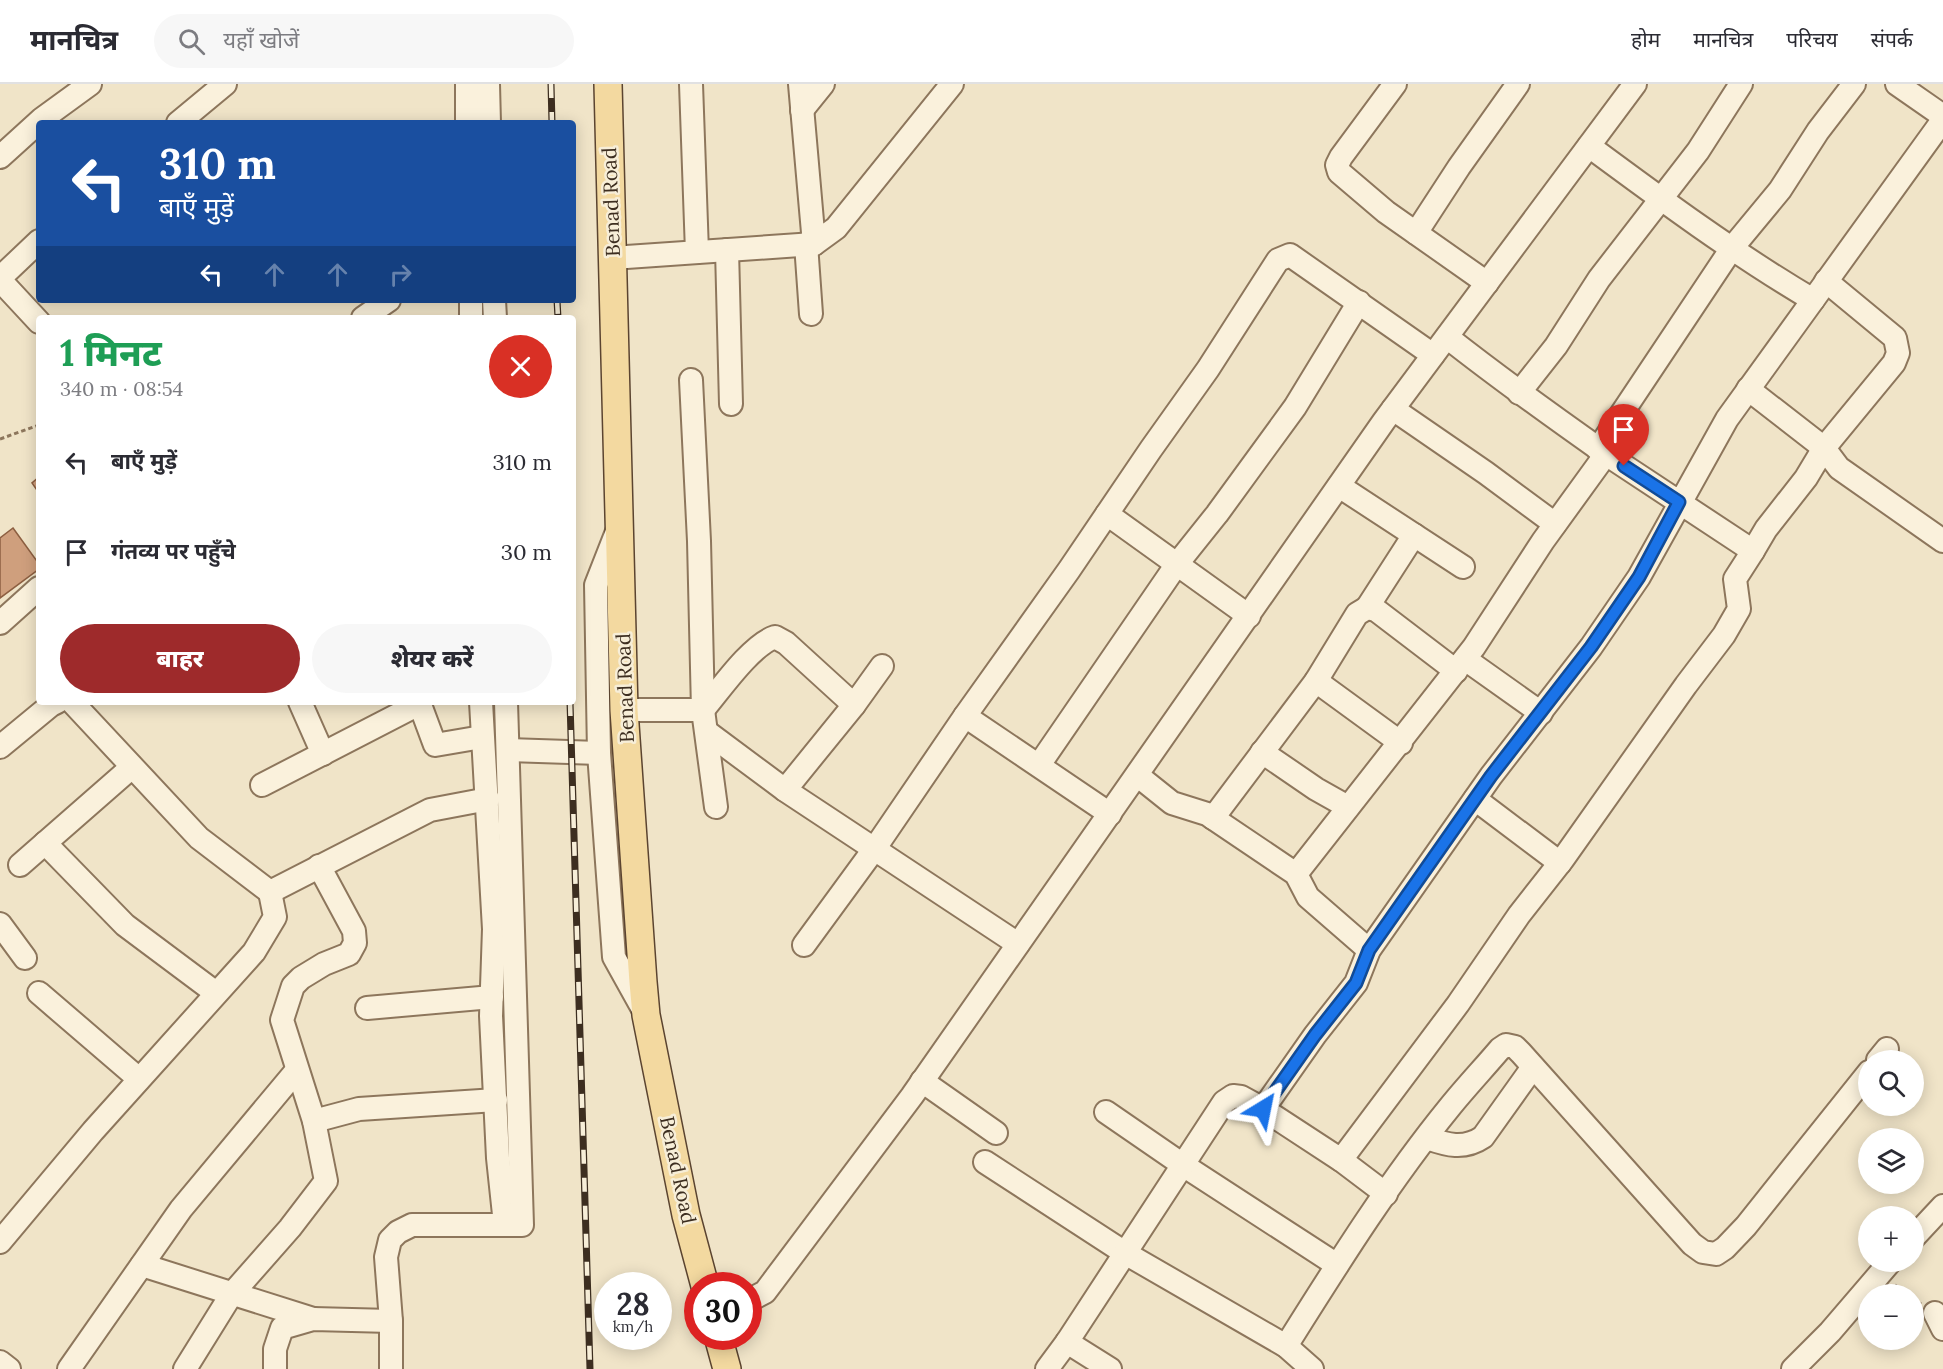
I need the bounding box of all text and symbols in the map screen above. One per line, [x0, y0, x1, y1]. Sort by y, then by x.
search box [154, 14, 574, 68]
text: मानचित्र [30, 22, 118, 58]
icon: search [175, 25, 208, 58]
text: यहाँ खोजें [223, 26, 299, 54]
text: होम [1631, 26, 1660, 53]
text: मानचित्र [1693, 26, 1753, 53]
text: परिचय [1786, 26, 1838, 53]
text: संपर्क [1871, 26, 1913, 53]
text: 310 m [159, 137, 276, 191]
icon: left [60, 144, 138, 222]
street label: Benad Road [596, 147, 625, 257]
text: बाएँ मुड़ें [159, 190, 234, 224]
icon: left [195, 258, 228, 291]
icon: ahead [258, 258, 291, 291]
icon: ahead [321, 258, 354, 291]
icon: right [384, 258, 417, 291]
text: 1 मिनट [60, 330, 162, 376]
button: close [489, 335, 552, 398]
text: 340 m · 08:54 [60, 376, 183, 401]
pin [1598, 404, 1649, 466]
icon: arrive [1607, 413, 1640, 446]
icon: left [60, 446, 93, 479]
text: बाएँ मुड़ें [111, 447, 177, 475]
text: 310 m [493, 448, 552, 476]
icon: arrive [60, 536, 93, 569]
text: गंतव्य पर पहुँचे [111, 537, 236, 565]
text: 30 m [501, 538, 552, 566]
button: बाहर [60, 624, 300, 693]
button: शेयर करें [312, 624, 552, 693]
street label: Benad Road [610, 633, 639, 743]
map controls [1858, 1050, 1924, 1350]
button: search [1858, 1050, 1924, 1116]
position arrow [1231, 1077, 1295, 1141]
street label: Benad Road [655, 1114, 702, 1226]
button: layers [1858, 1128, 1924, 1194]
button: + [1858, 1206, 1924, 1272]
speed limit sign: 30 [684, 1272, 762, 1350]
button: − [1858, 1284, 1924, 1350]
text: 28 [616, 1285, 650, 1323]
text: km/h [613, 1317, 653, 1336]

